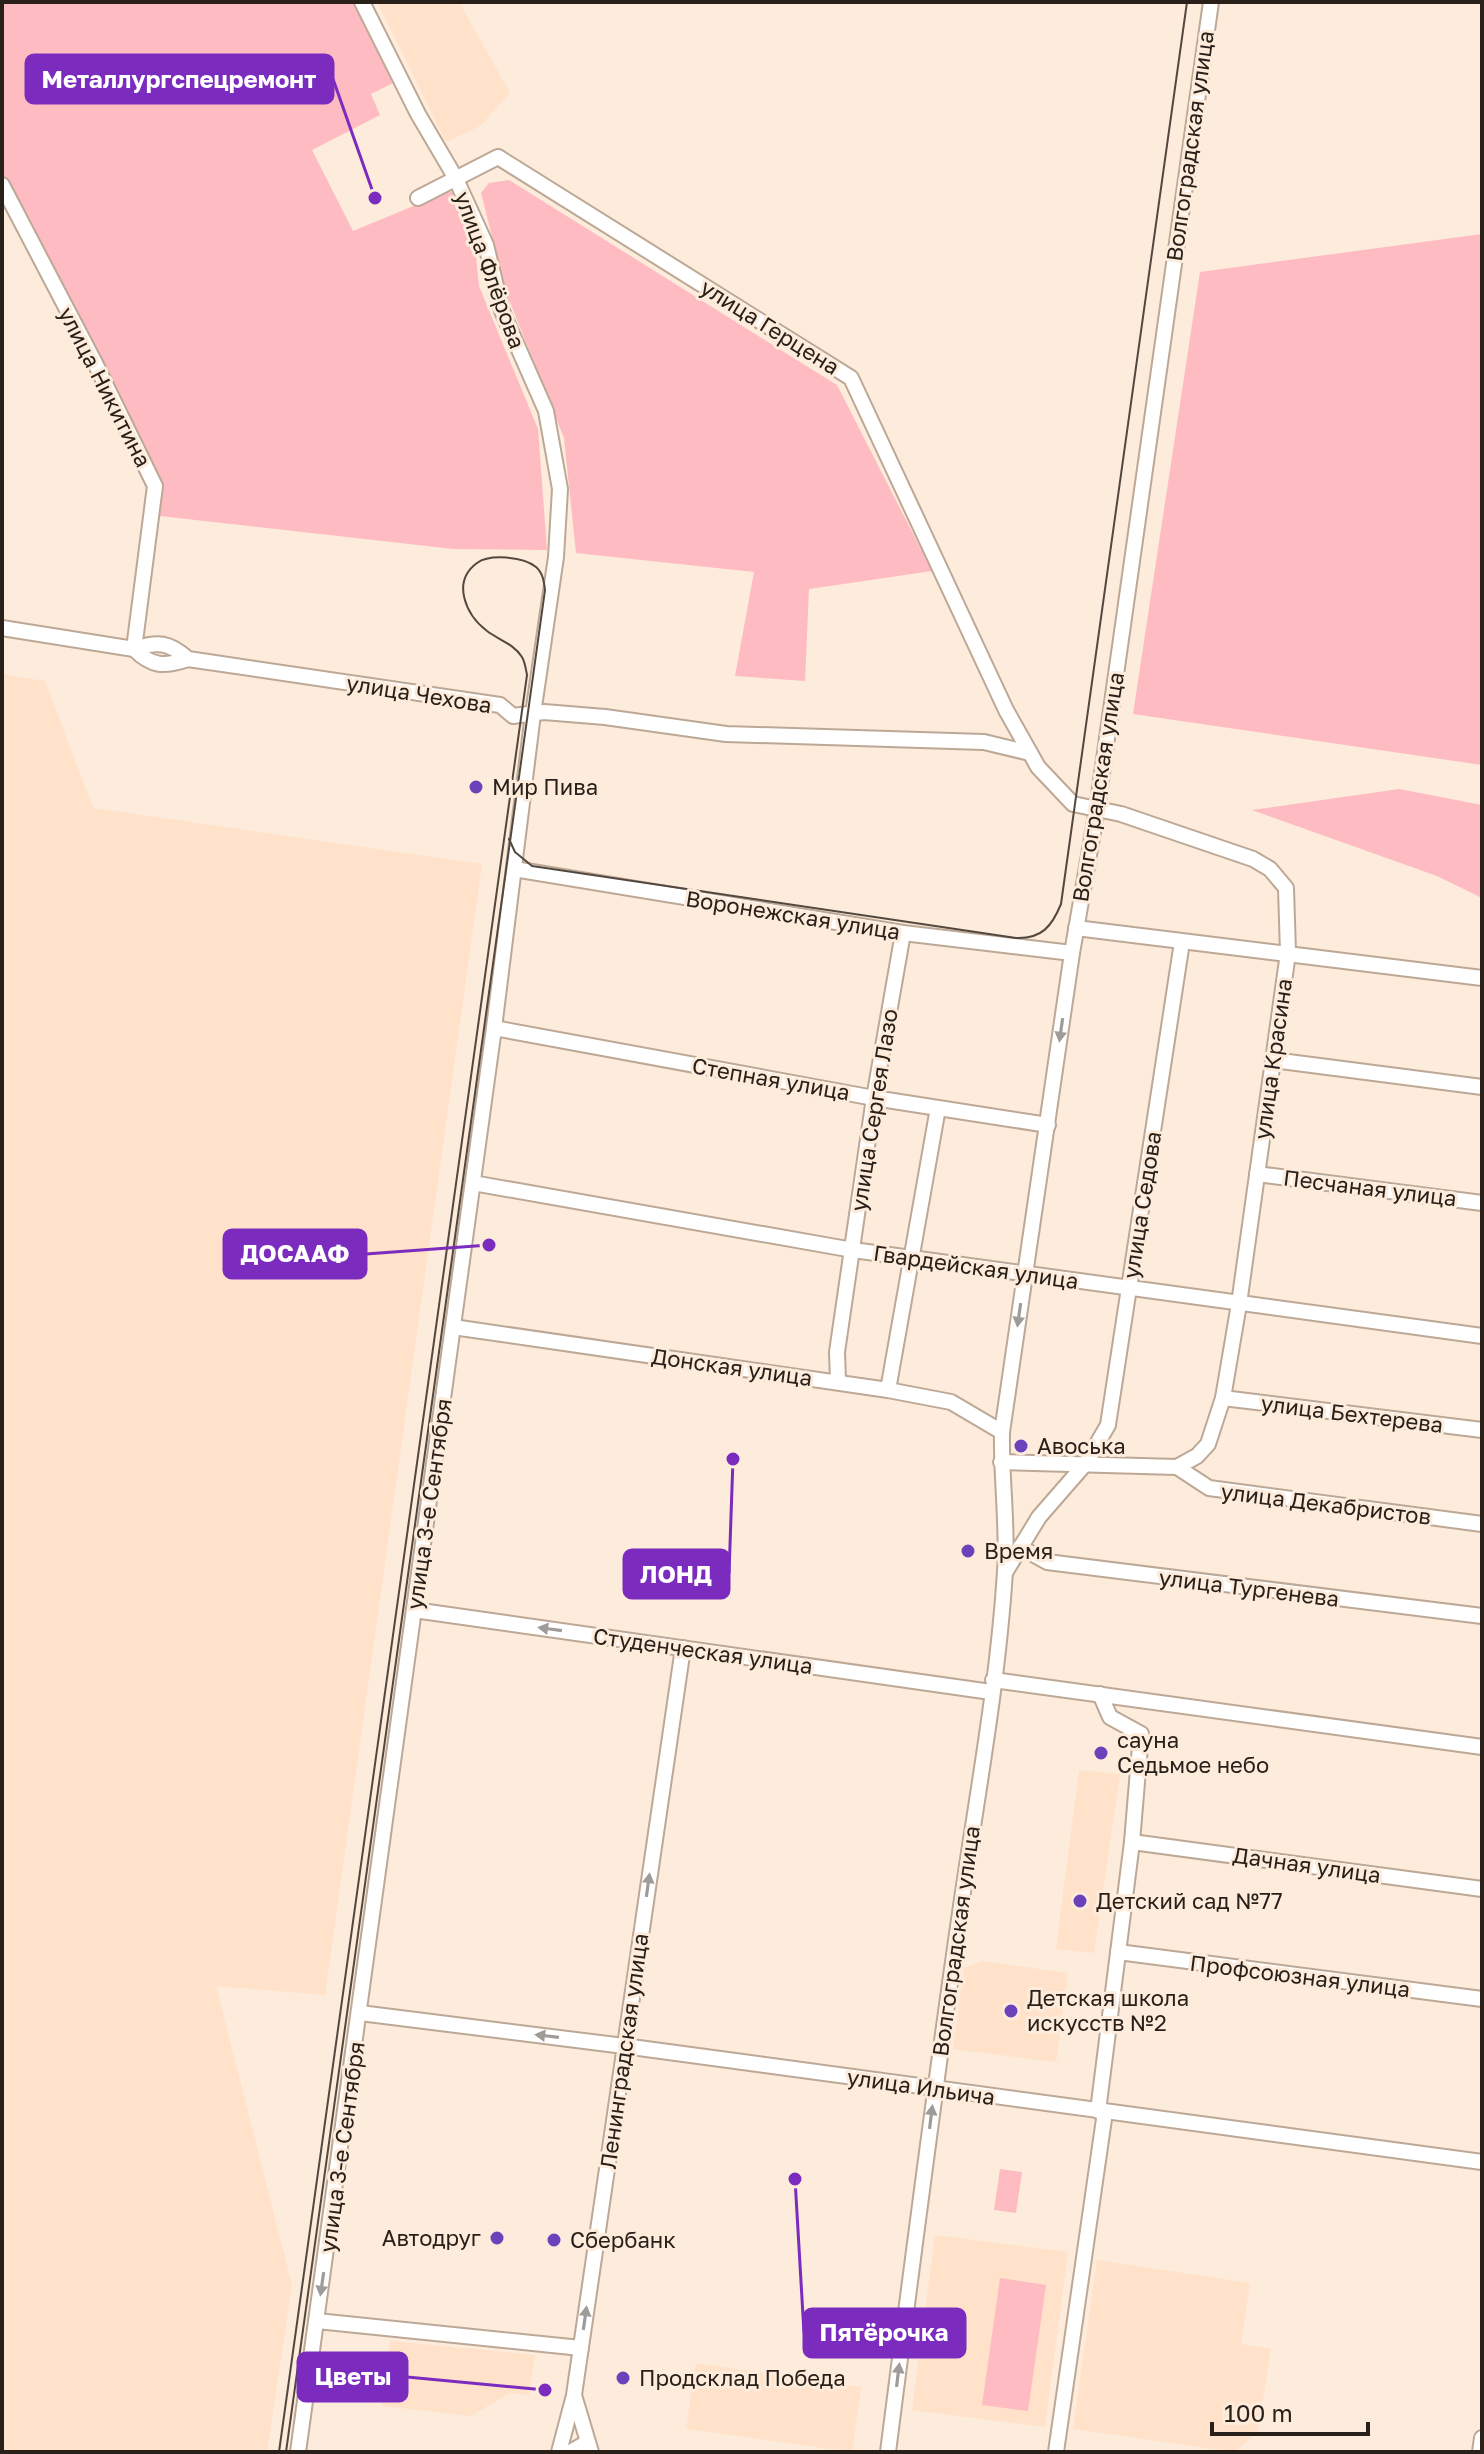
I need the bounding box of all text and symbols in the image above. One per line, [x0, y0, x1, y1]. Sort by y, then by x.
street label: Волгоградская улица [1160, 29, 1219, 263]
callout: Металлургспецремонт [26, 55, 333, 103]
text: Металлургспецремонт [42, 64, 316, 93]
street label: улица Флёрова [449, 187, 531, 352]
street label: улица Герцена [696, 273, 845, 380]
street label: улица Никитина [53, 302, 157, 471]
street label: улица Чехова [344, 669, 494, 718]
street label: Волгоградская улица [1066, 670, 1129, 904]
place label: Мир Пива [492, 773, 598, 800]
marker: Мир Пива [467, 778, 485, 796]
street label: Воронежская улица [684, 884, 902, 945]
street label: улица Красина [1248, 977, 1297, 1141]
street label: улица Сергея Лазо [844, 1007, 903, 1213]
one-way arrow [1054, 1018, 1067, 1043]
street label: Степная улица [690, 1051, 852, 1106]
street label: улица Седова [1117, 1129, 1166, 1281]
street label: Песчаная улица [1282, 1163, 1458, 1212]
callout: ДОСААФ [224, 1230, 366, 1278]
text: ДОСААФ [240, 1238, 350, 1267]
street label: Гвардейская улица [872, 1239, 1080, 1294]
one-way arrow [1012, 1303, 1025, 1328]
street label: Донская улица [650, 1342, 814, 1391]
street label: улица Бехтерева [1259, 1389, 1445, 1438]
street label: улица 3-е Сентября [400, 1397, 457, 1611]
place label: Авоська [1037, 1432, 1126, 1459]
marker: Авоська [1012, 1437, 1030, 1455]
street label: улица Декабристов [1219, 1477, 1433, 1530]
place label: Время [984, 1537, 1053, 1564]
marker: Время [959, 1542, 977, 1560]
callout: ЛОНД [624, 1550, 729, 1598]
text: ЛОНД [640, 1559, 712, 1588]
street label: улица Тургенева [1157, 1563, 1341, 1612]
one-way arrow [537, 1622, 562, 1635]
street label: Студенческая улица [591, 1622, 815, 1679]
place label: сауна Седьмое небо [1117, 1726, 1269, 1778]
marker: сауна Седьмое небо [1092, 1744, 1110, 1762]
street label: Волгоградская улица [926, 1824, 985, 2058]
street label: Дачная улица [1231, 1841, 1383, 1888]
one-way arrow [642, 1873, 655, 1898]
place label: Детский сад №77 [1096, 1887, 1283, 1914]
marker: Детский сад №77 [1071, 1892, 1089, 1910]
street label: Ленинградская улица [594, 1931, 653, 2170]
street label: Профсоюзная улица [1188, 1949, 1412, 2002]
place label: Детская школа искусств №2 [1027, 1984, 1189, 2036]
marker: Детская школа искусств №2 [1002, 2002, 1020, 2020]
one-way arrow [534, 2029, 559, 2042]
street label: улица 3-е Сентября [313, 2040, 370, 2254]
street label: улица Ильича [845, 2063, 997, 2110]
one-way arrow [925, 2104, 938, 2129]
place label: Автодруг [382, 2224, 481, 2251]
place label: Сбербанк [570, 2226, 676, 2253]
marker: Автодруг [488, 2229, 506, 2247]
marker: Сбербанк [545, 2231, 563, 2249]
one-way arrow [315, 2272, 328, 2297]
one-way arrow [579, 2305, 592, 2330]
callout: Пятёрочка [804, 2309, 965, 2357]
text: Пятёрочка [819, 2317, 949, 2346]
callout: Цветы [298, 2353, 407, 2401]
text: Цветы [314, 2361, 392, 2390]
one-way arrow [892, 2362, 905, 2387]
place label: Продсклад Победа [639, 2364, 846, 2391]
marker: Продсклад Победа [614, 2369, 632, 2387]
scale bar [1212, 2386, 1368, 2436]
text: 100 m [1224, 2398, 1293, 2427]

